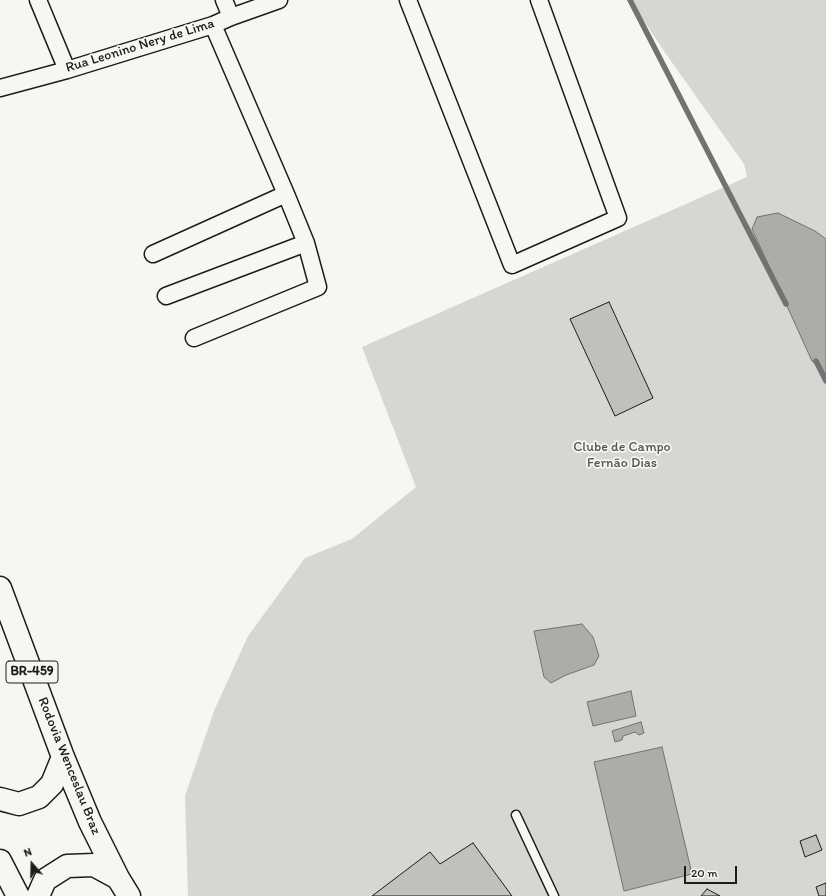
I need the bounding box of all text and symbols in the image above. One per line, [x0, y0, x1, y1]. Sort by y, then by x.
street label: Rua Leonino Nery de Lima [64, 15, 216, 77]
park label: Clube de Campo Fernão Dias [573, 439, 671, 472]
road number: BR-459 [6, 661, 58, 683]
street label: Rodovia Wenceslau Braz [34, 695, 104, 837]
north arrow [12, 844, 52, 884]
text: N [22, 845, 33, 860]
scale bar [686, 858, 739, 884]
text: 20 m [691, 866, 718, 880]

